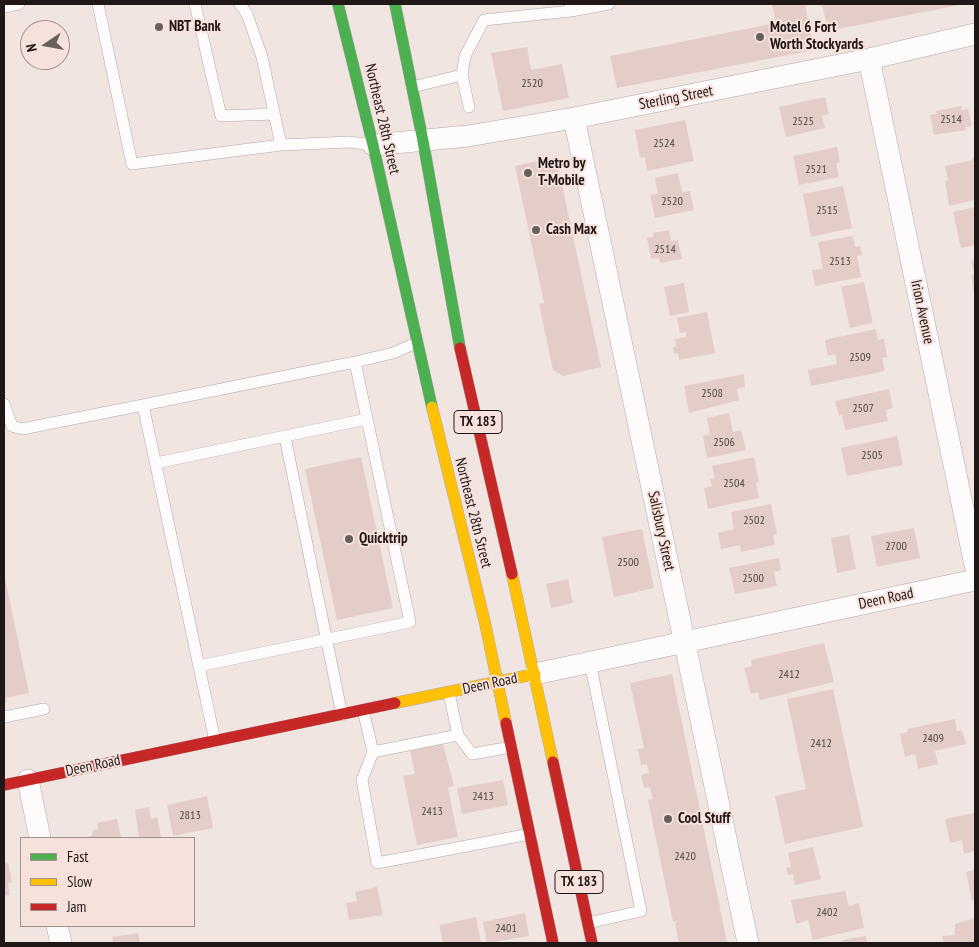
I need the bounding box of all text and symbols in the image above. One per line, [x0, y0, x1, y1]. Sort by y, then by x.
place label: NBT Bank [169, 18, 221, 36]
place label: Motel 6 Fort Worth Stockyards [770, 19, 864, 54]
north arrow [20, 20, 70, 70]
marker: NBT Bank [153, 21, 165, 33]
marker: Motel 6 Fort Worth Stockyards [754, 31, 766, 43]
text: N [22, 42, 41, 53]
street label: Northeast 28th Street [361, 62, 403, 176]
house number: 2520 [521, 77, 543, 91]
street label: Sterling Street [638, 82, 714, 114]
house number: 2514 [940, 113, 962, 127]
house number: 2525 [792, 115, 814, 129]
house number: 2524 [653, 137, 675, 151]
place label: Metro by T-Mobile [538, 155, 585, 190]
house number: 2521 [805, 163, 827, 177]
marker: Metro by T-Mobile [522, 167, 534, 179]
house number: 2520 [661, 195, 683, 209]
house number: 2515 [816, 204, 838, 218]
place label: Cash Max [546, 221, 597, 239]
marker: Cash Max [530, 224, 542, 236]
house number: 2514 [654, 243, 676, 257]
house number: 2513 [829, 255, 851, 269]
street label: Irion Avenue [906, 278, 938, 346]
house number: 2509 [849, 351, 871, 365]
house number: 2508 [701, 387, 723, 401]
house number: 2507 [852, 402, 874, 416]
road number: TX 183 [454, 411, 502, 434]
house number: 2506 [713, 436, 735, 450]
house number: 2505 [861, 449, 883, 463]
street label: Northeast 28th Street [451, 456, 495, 570]
house number: 2504 [723, 477, 745, 491]
street label: Salisbury Street [644, 489, 678, 573]
house number: 2502 [743, 514, 765, 528]
place label: Quicktrip [359, 530, 408, 548]
marker: Quicktrip [343, 533, 355, 545]
house number: 2700 [885, 540, 907, 554]
house number: 2500 [617, 556, 639, 570]
house number: 2500 [742, 572, 764, 586]
street label: Deen Road [857, 584, 915, 614]
house number: 2412 [778, 668, 800, 682]
street label: Deen Road [461, 669, 519, 699]
house number: 2409 [922, 732, 944, 746]
house number: 2412 [810, 737, 832, 751]
street label: Deen Road [64, 751, 122, 781]
house number: 2413 [472, 790, 494, 804]
house number: 2413 [421, 805, 443, 819]
house number: 2813 [179, 809, 201, 823]
place label: Cool Stuff [678, 810, 730, 828]
marker: Cool Stuff [662, 813, 674, 825]
legend [20, 837, 195, 927]
text: Fast [67, 847, 88, 866]
house number: 2420 [674, 850, 696, 864]
road number: TX 183 [555, 870, 603, 894]
text: Slow [67, 872, 92, 891]
text: Jam [67, 897, 86, 916]
house number: 2402 [816, 906, 838, 920]
house number: 2401 [495, 922, 517, 936]

